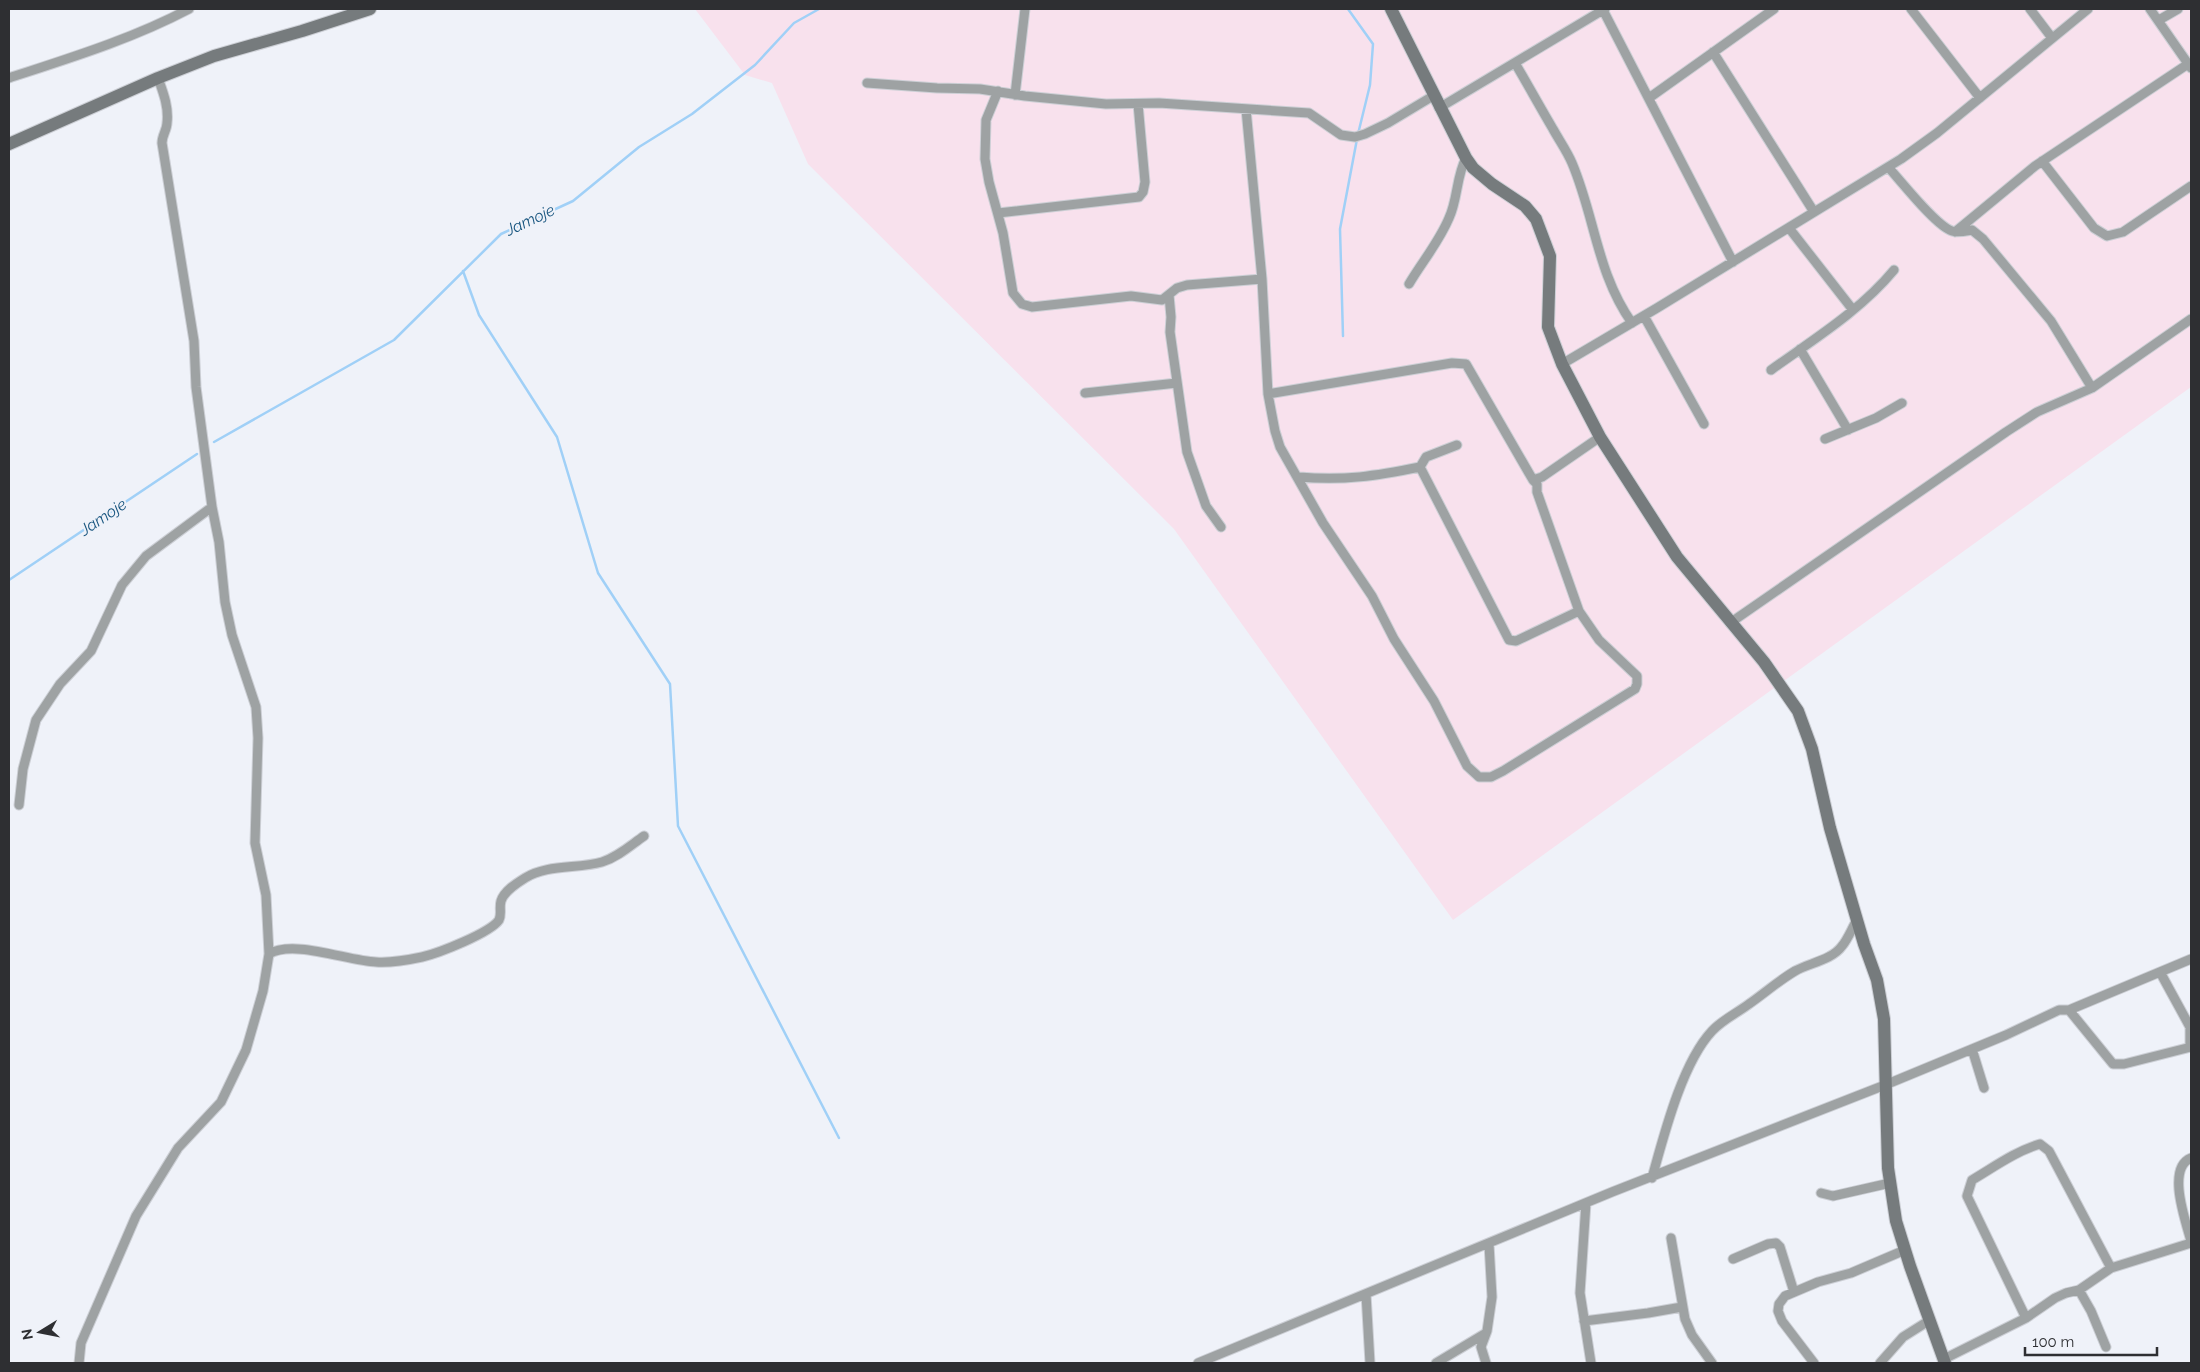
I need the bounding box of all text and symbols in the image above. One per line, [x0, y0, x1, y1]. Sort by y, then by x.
water label: Jamoje [501, 200, 558, 240]
water label: Jamoje [75, 494, 130, 540]
north arrow [15, 1307, 65, 1357]
scale bar [2025, 1324, 2158, 1356]
text: N [18, 1328, 36, 1341]
text: 100 m [2032, 1333, 2074, 1351]

